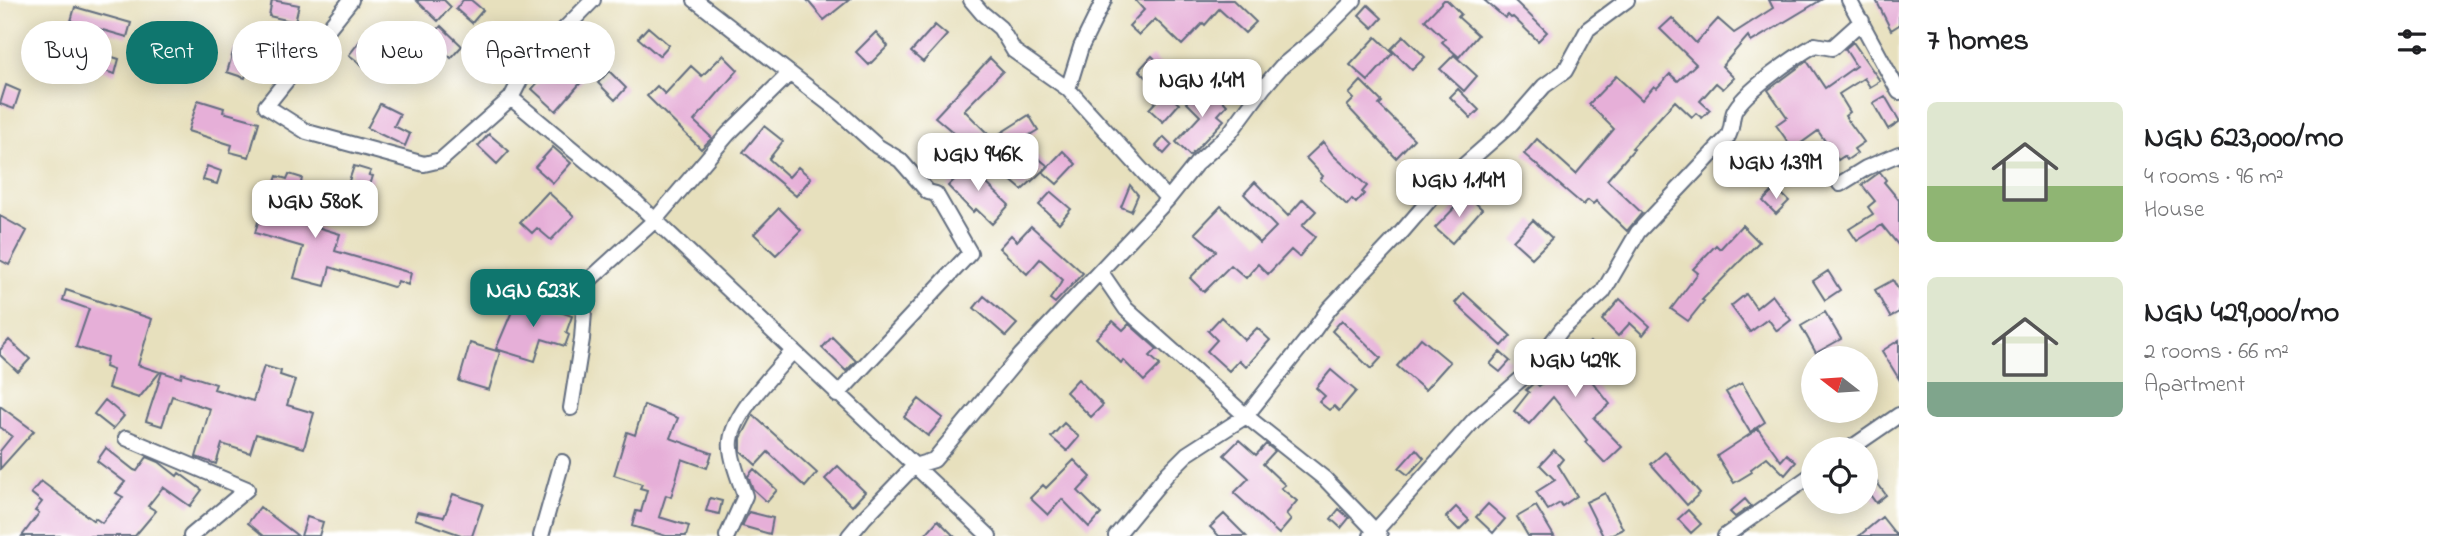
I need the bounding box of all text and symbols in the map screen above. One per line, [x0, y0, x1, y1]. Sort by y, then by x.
text: 7 homes [1927, 20, 2029, 64]
chip: Buy [21, 21, 112, 84]
chip: Rent [126, 21, 218, 84]
chip: Filters [232, 21, 342, 84]
chip: New [356, 21, 447, 84]
chip: Apartment [461, 21, 615, 84]
icon: filters [2393, 23, 2431, 61]
pin: NGN 1.4M [1130, 60, 1274, 119]
text: NGN 1.4M [1159, 65, 1245, 98]
text: NGN 623,000/mo [2144, 117, 2344, 161]
icon: home [1983, 130, 2067, 214]
pin: NGN 946K [906, 134, 1050, 193]
text: NGN 946K [934, 139, 1022, 172]
pin: NGN 1.39M [1696, 142, 1856, 201]
text: NGN 1.39M [1729, 147, 1823, 180]
pin: NGN 1.14M [1379, 160, 1539, 219]
text: 4 rooms · 96 m² [2144, 161, 2284, 194]
text: NGN 1.14M [1412, 165, 1506, 198]
pin: NGN 580K [243, 180, 387, 240]
text: NGN 580K [268, 186, 362, 219]
text: House [2144, 194, 2204, 227]
pin: NGN 623K [461, 270, 605, 329]
text: NGN 623K [486, 275, 580, 308]
text: NGN 429,000/mo [2144, 292, 2339, 336]
icon: home [1983, 305, 2067, 389]
text: 2 rooms · 66 m² [2144, 336, 2289, 369]
pin: NGN 429K [1503, 340, 1647, 399]
text: NGN 429K [1530, 345, 1620, 378]
north arrow [1801, 346, 1878, 424]
map controls [1801, 346, 1878, 514]
text: Apartment [2144, 369, 2245, 402]
button: locate [1801, 437, 1878, 514]

